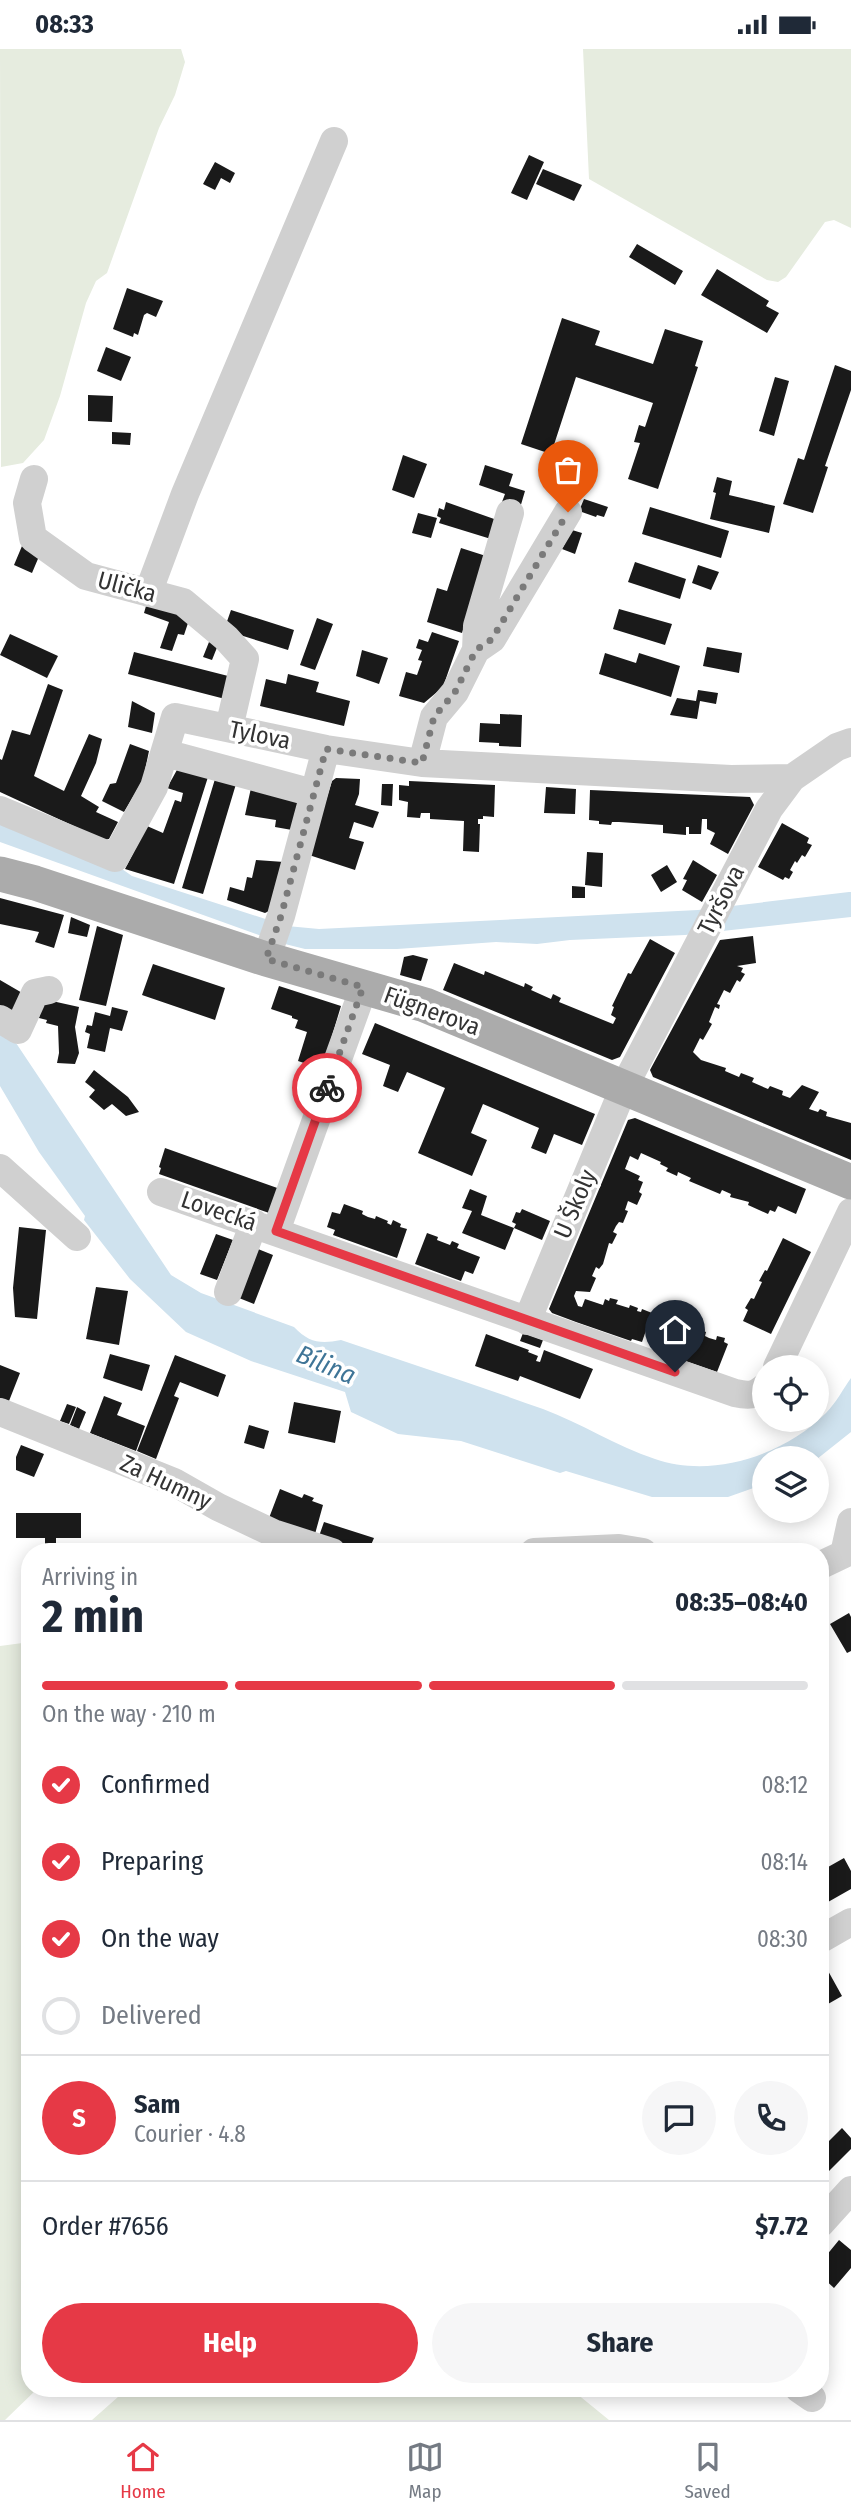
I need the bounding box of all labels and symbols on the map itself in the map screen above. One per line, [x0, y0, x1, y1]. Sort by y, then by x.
pin [538, 440, 598, 512]
street label: Ulička [95, 566, 159, 608]
street label: Tylova [227, 715, 293, 755]
street label: Tyršova [692, 861, 750, 939]
street label: Fügnerova [380, 981, 484, 1041]
courier [292, 1053, 362, 1123]
street label: U Školy [547, 1165, 602, 1243]
street label: Lovecká [178, 1185, 260, 1237]
pin [645, 1300, 705, 1372]
water label: Bílina [292, 1339, 360, 1391]
street label: Za Humny [116, 1449, 216, 1515]

